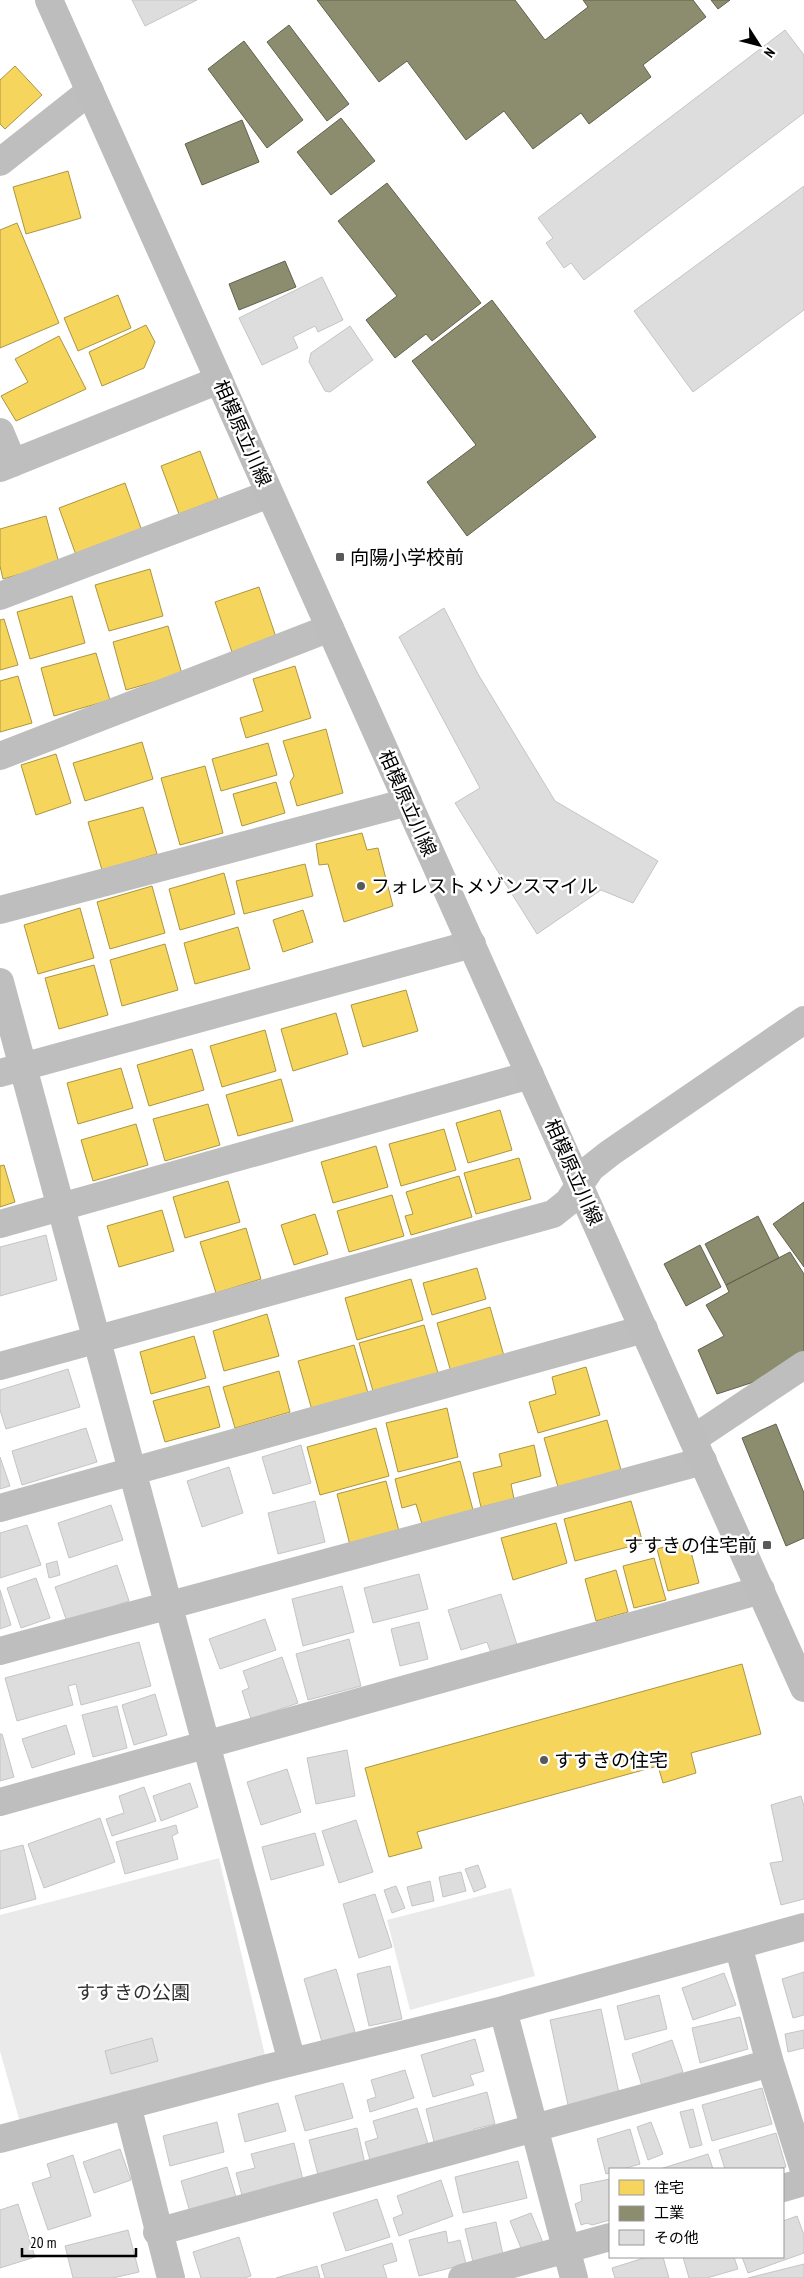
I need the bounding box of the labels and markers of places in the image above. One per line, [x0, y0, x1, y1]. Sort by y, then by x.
place label: 向陽小学校前 [350, 545, 464, 569]
marker: 向陽小学校前 [334, 551, 346, 563]
place label: フォレストメゾンスマイル [371, 874, 598, 898]
marker: フォレストメゾンスマイル [355, 880, 367, 892]
place label: すすきの住宅前 [624, 1533, 757, 1557]
marker: すすきの住宅前 [761, 1539, 773, 1551]
place label: すすきの住宅 [554, 1748, 668, 1772]
marker: すすきの住宅 [538, 1754, 550, 1766]

